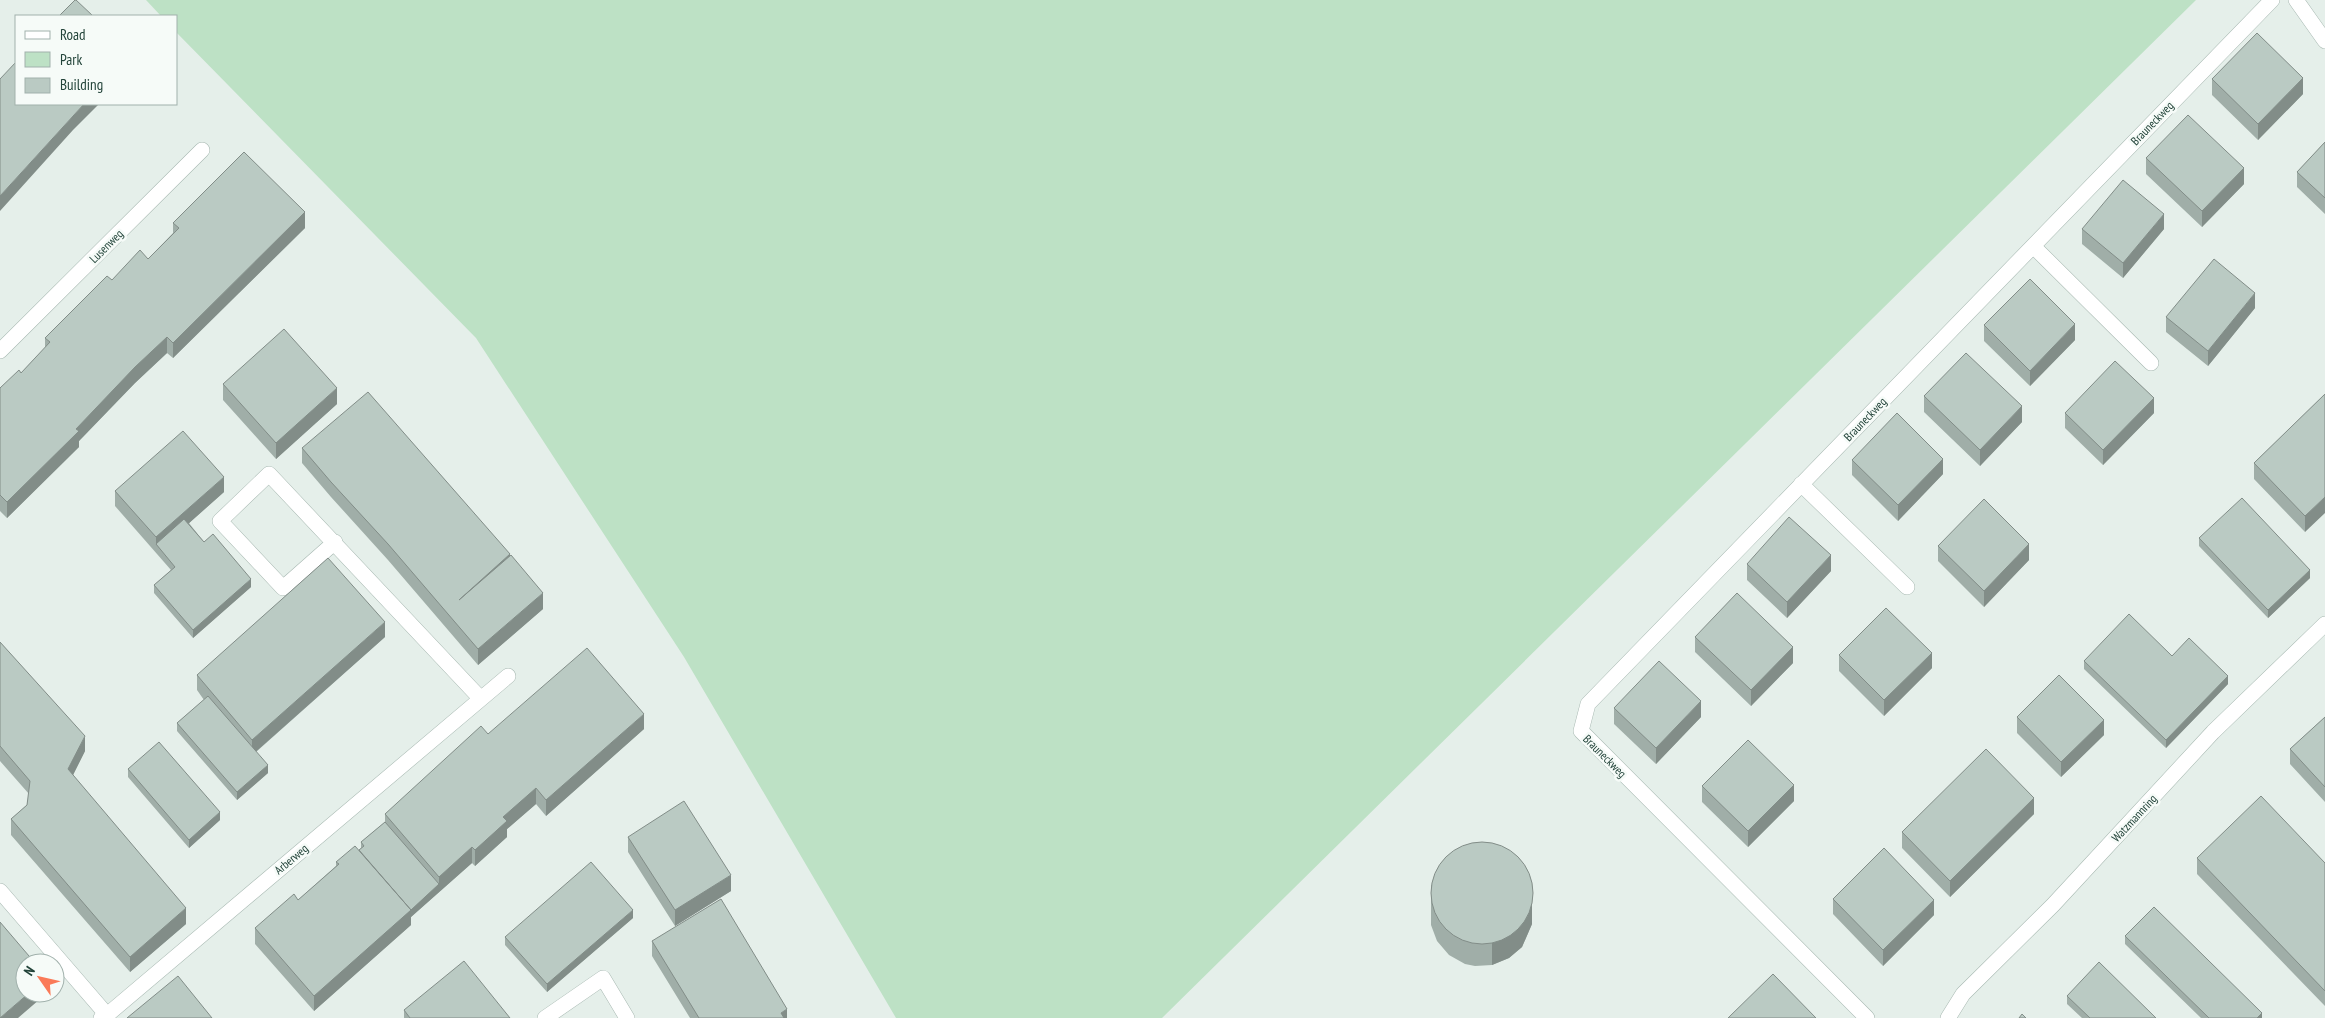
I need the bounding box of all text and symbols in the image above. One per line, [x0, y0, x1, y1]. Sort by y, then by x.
legend [15, 15, 178, 105]
text: Road [60, 25, 86, 44]
text: Park [60, 50, 82, 69]
text: Building [60, 75, 103, 94]
street label: Brauneckweg [2127, 98, 2177, 148]
street label: Lusenweg [86, 226, 126, 266]
street label: Brauneckweg [1840, 394, 1890, 444]
street label: Brauneckweg [1580, 731, 1630, 781]
street label: Watzmannring [2108, 791, 2160, 845]
street label: Arberweg [271, 841, 311, 877]
north arrow [15, 953, 65, 1003]
text: N [20, 963, 39, 979]

